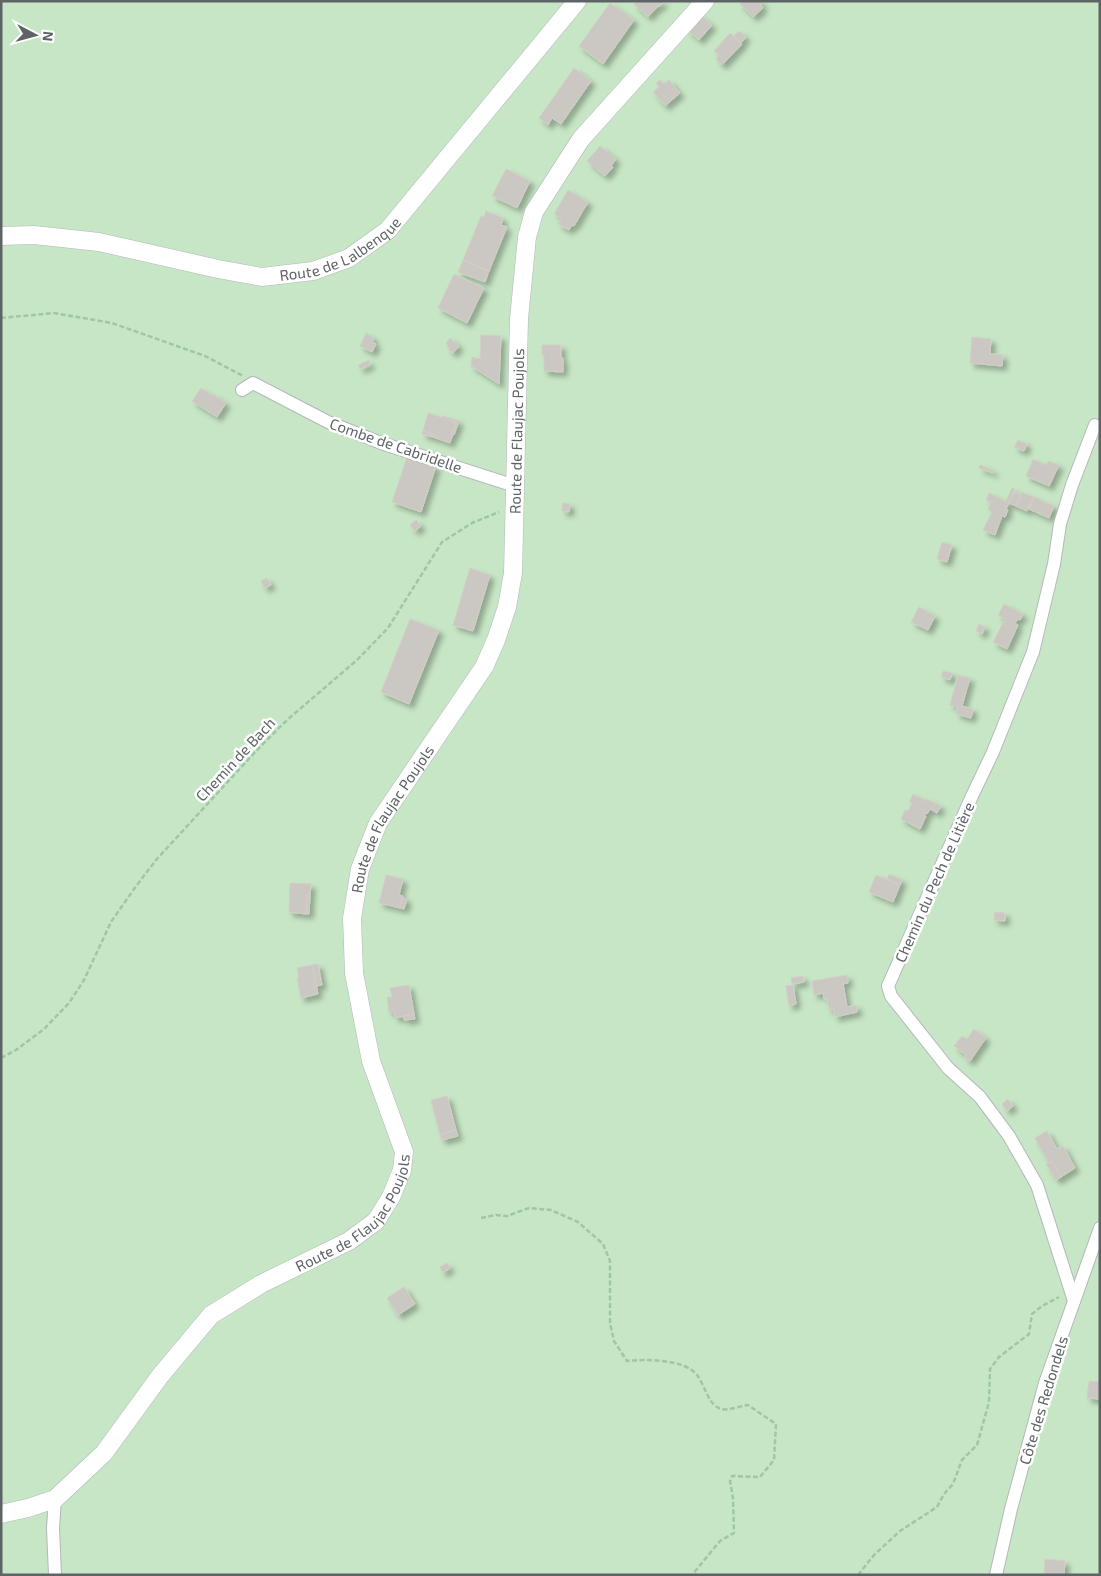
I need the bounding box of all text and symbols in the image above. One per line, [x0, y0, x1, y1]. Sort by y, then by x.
north arrow [10, 10, 60, 60]
text: N [39, 30, 57, 42]
street label: Route de Lalbenque [278, 213, 404, 284]
street label: Route de Flaujac Poujols [505, 348, 528, 514]
street label: Combe de Cabridelle [327, 414, 465, 476]
street label: Chemin de Bach [192, 713, 278, 805]
street label: Route de Flaujac Poujols [347, 742, 437, 894]
street label: Chemin du Pech de Litière [890, 799, 978, 965]
street label: Route de Flaujac Poujols [292, 1153, 413, 1275]
street label: Côte des Redondels [1015, 1333, 1071, 1467]

